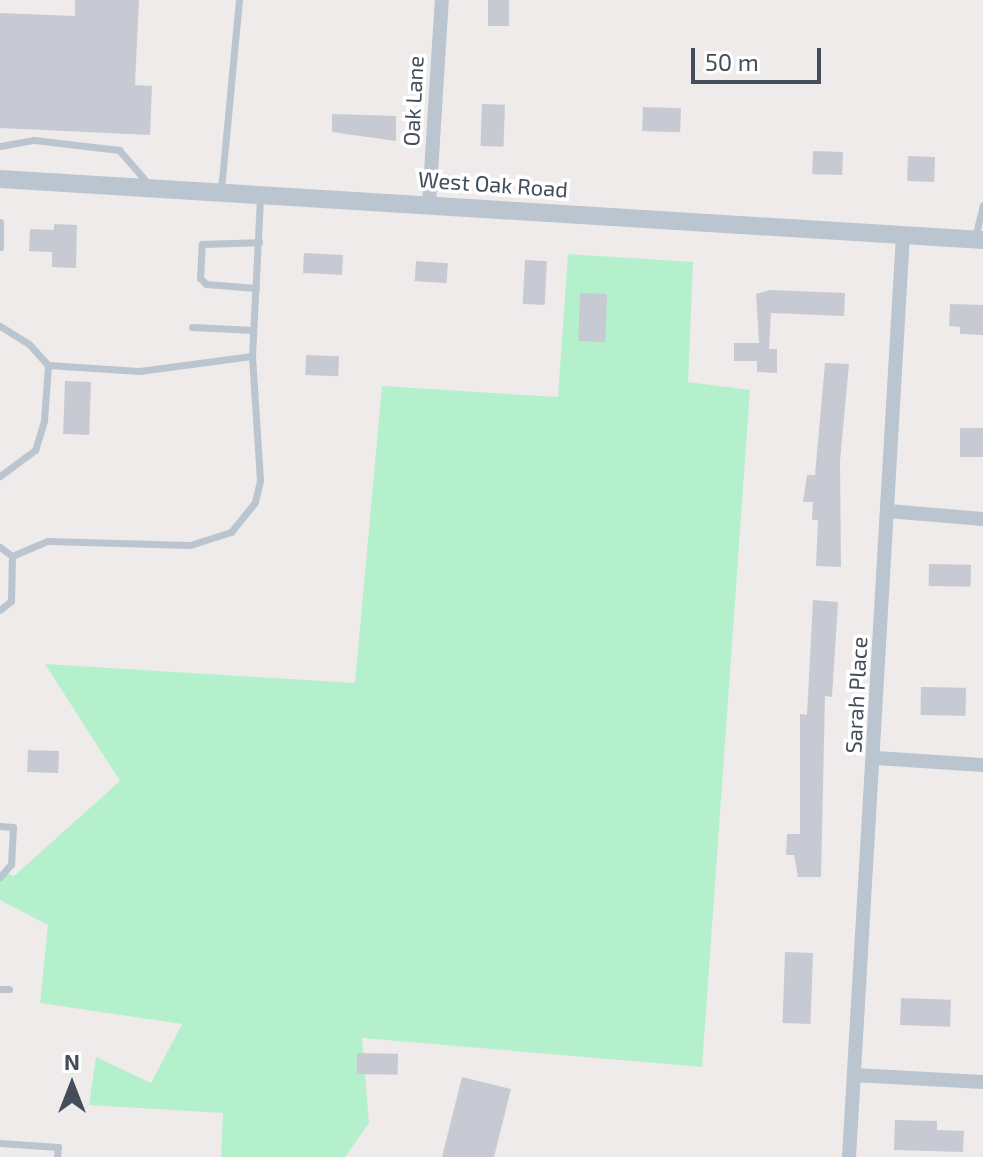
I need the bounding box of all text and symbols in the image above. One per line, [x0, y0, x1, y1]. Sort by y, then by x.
scale bar [695, 32, 825, 82]
text: 50 m [705, 47, 759, 76]
street label: Oak Lane [397, 55, 429, 147]
street label: West Oak Road [417, 166, 569, 202]
street label: Sarah Place [840, 636, 872, 754]
north arrow [32, 1045, 112, 1125]
text: N [64, 1048, 80, 1074]

